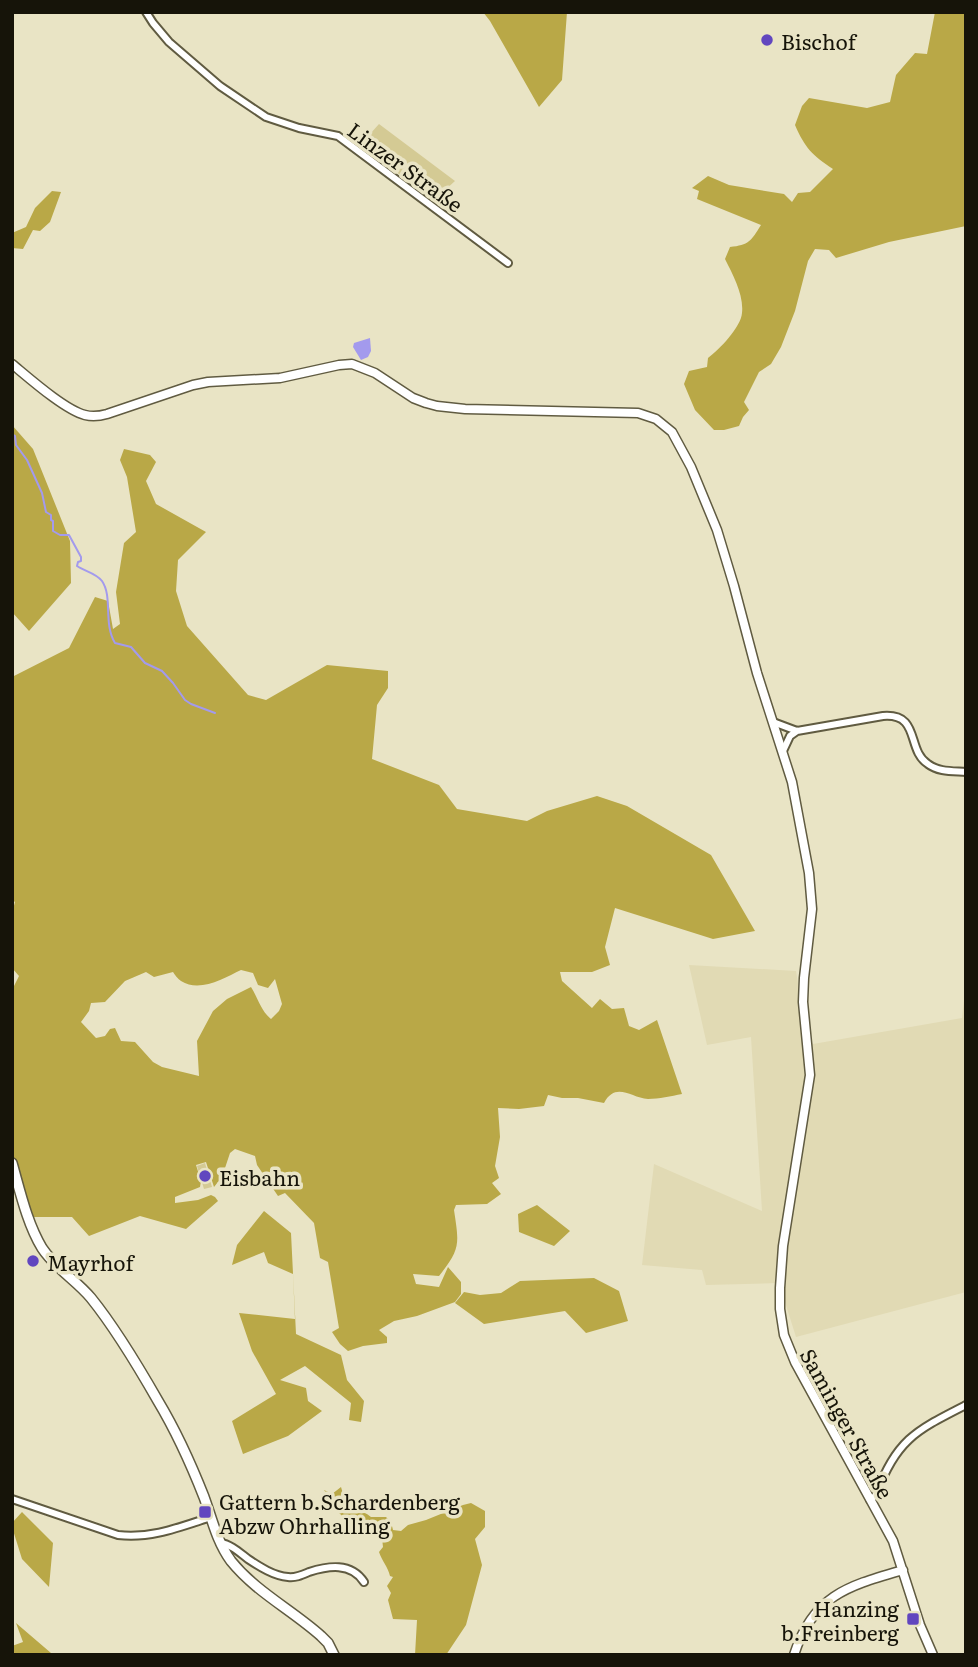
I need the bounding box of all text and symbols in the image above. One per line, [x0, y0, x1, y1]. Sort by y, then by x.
place label: Bischof [781, 25, 858, 56]
marker: Bischof [759, 32, 775, 48]
street label: Linzer Straße [342, 113, 470, 219]
place label: Eisbahn [219, 1161, 300, 1192]
marker: Eisbahn [197, 1168, 213, 1184]
place label: Mayrhof [47, 1246, 135, 1277]
marker: Mayrhof [25, 1253, 41, 1269]
street label: Saminger Straße [794, 1342, 902, 1504]
place label: Gattern b.Schardenberg Abzw Ohrhalling [219, 1485, 460, 1540]
marker: Gattern b.Schardenberg Abzw Ohrhalling [197, 1504, 213, 1520]
place label: Hanzing b.Freinberg [781, 1592, 899, 1647]
marker: Hanzing b.Freinberg [905, 1611, 921, 1627]

